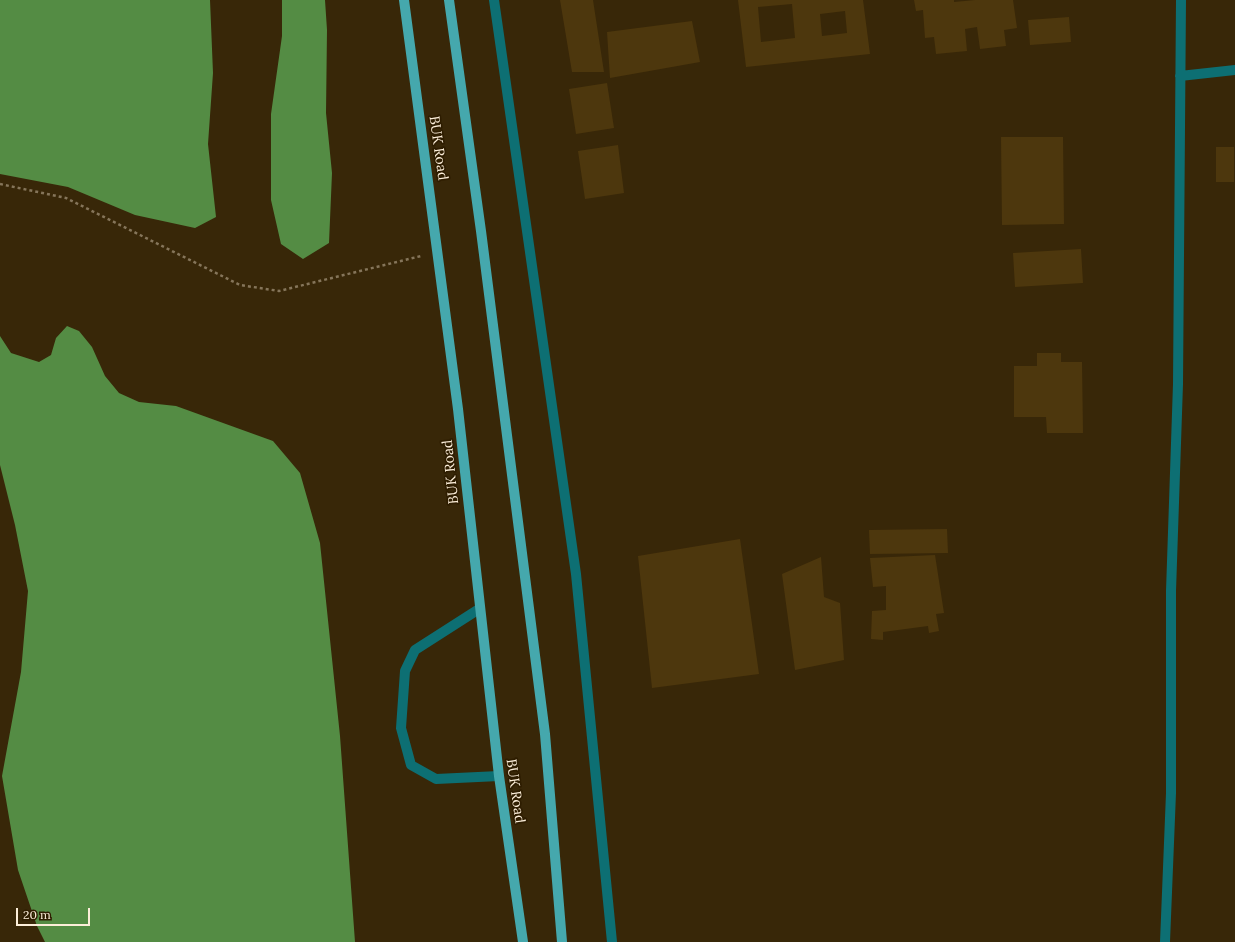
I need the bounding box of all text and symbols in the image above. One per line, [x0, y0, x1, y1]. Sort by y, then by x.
street label: BUK Road [425, 115, 451, 181]
street label: BUK Road [439, 439, 463, 505]
street label: BUK Road [502, 758, 528, 824]
scale bar [18, 900, 92, 926]
text: 20 m [23, 907, 51, 922]

